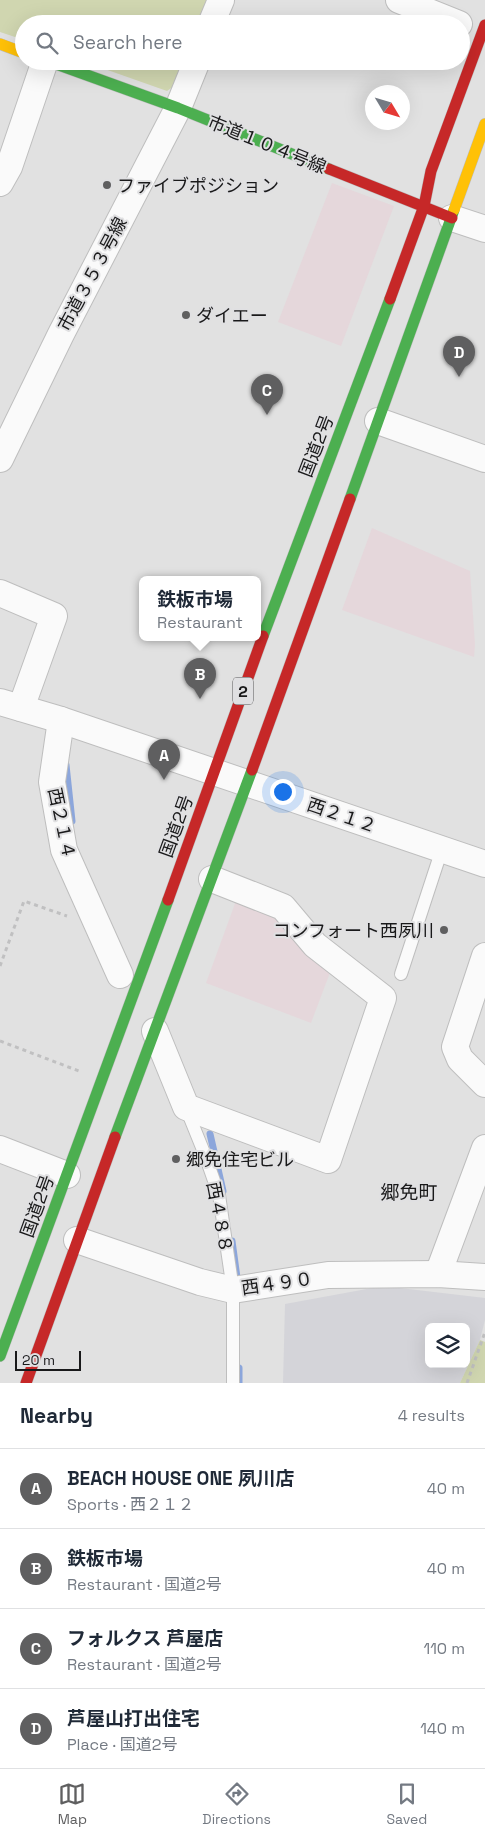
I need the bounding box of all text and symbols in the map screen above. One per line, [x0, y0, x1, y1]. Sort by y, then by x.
search box [15, 15, 470, 70]
icon: search [33, 29, 61, 57]
text: Search here [73, 30, 183, 55]
north arrow [365, 85, 410, 130]
street label: 市道１０４号線 [204, 110, 330, 178]
place label: ファイブポジション [117, 174, 279, 197]
marker: ファイブポジション [101, 179, 113, 191]
street label: 市道３５３号線 [52, 213, 132, 335]
place label: ダイエー [196, 304, 268, 327]
marker: ダイエー [180, 309, 192, 321]
pin: D [443, 336, 475, 377]
pin: C [251, 374, 283, 415]
street label: 国道2号 [294, 412, 338, 480]
popup [139, 576, 261, 641]
text: 鉄板市場 [157, 587, 233, 612]
text: Restaurant [157, 612, 243, 633]
pin: B [184, 658, 216, 699]
road number: 2 [233, 678, 253, 704]
pin: A [148, 739, 180, 780]
your location [270, 779, 296, 805]
street label: 西２１４ [43, 785, 81, 861]
street label: 国道2号 [154, 792, 198, 860]
street label: 西２１２ [304, 792, 380, 838]
place label: コンフォート西夙川 [273, 919, 434, 942]
marker: コンフォート西夙川 [438, 924, 450, 936]
place label: 郷免住宅ビル [186, 1148, 294, 1171]
marker: 郷免住宅ビル [170, 1153, 182, 1165]
street label: 国道2号 [15, 1172, 59, 1240]
street label: 西４８８ [202, 1179, 238, 1255]
district label: 郷免町 [380, 1180, 438, 1205]
street label: 西４９０ [240, 1267, 314, 1299]
map controls [425, 1323, 470, 1368]
button: layers [425, 1323, 470, 1368]
scale bar [15, 1348, 81, 1371]
text: 20 m [22, 1351, 55, 1369]
text: Nearby [20, 1402, 93, 1429]
text: 4 results [398, 1405, 465, 1426]
text: BEACH HOUSE ONE 夙川店 [67, 1466, 294, 1491]
text: A [31, 1478, 41, 1499]
text: 40 m [427, 1478, 465, 1499]
text: Sports · 西２１２ [67, 1494, 194, 1515]
text: 鉄板市場 [67, 1546, 143, 1571]
text: B [31, 1558, 41, 1579]
text: 40 m [427, 1558, 465, 1579]
text: Restaurant · 国道2号 [67, 1574, 222, 1595]
text: フォルクス 芦屋店 [67, 1626, 223, 1651]
text: C [31, 1638, 41, 1659]
text: 110 m [423, 1638, 465, 1659]
text: Restaurant · 国道2号 [67, 1654, 222, 1675]
text: 芦屋山打出住宅 [67, 1706, 200, 1731]
text: D [31, 1718, 41, 1739]
text: 140 m [420, 1718, 465, 1739]
text: Place · 国道2号 [67, 1734, 177, 1755]
tab: Map [58, 1780, 87, 1828]
tab: Directions [202, 1780, 271, 1828]
tab: Saved [386, 1780, 427, 1828]

